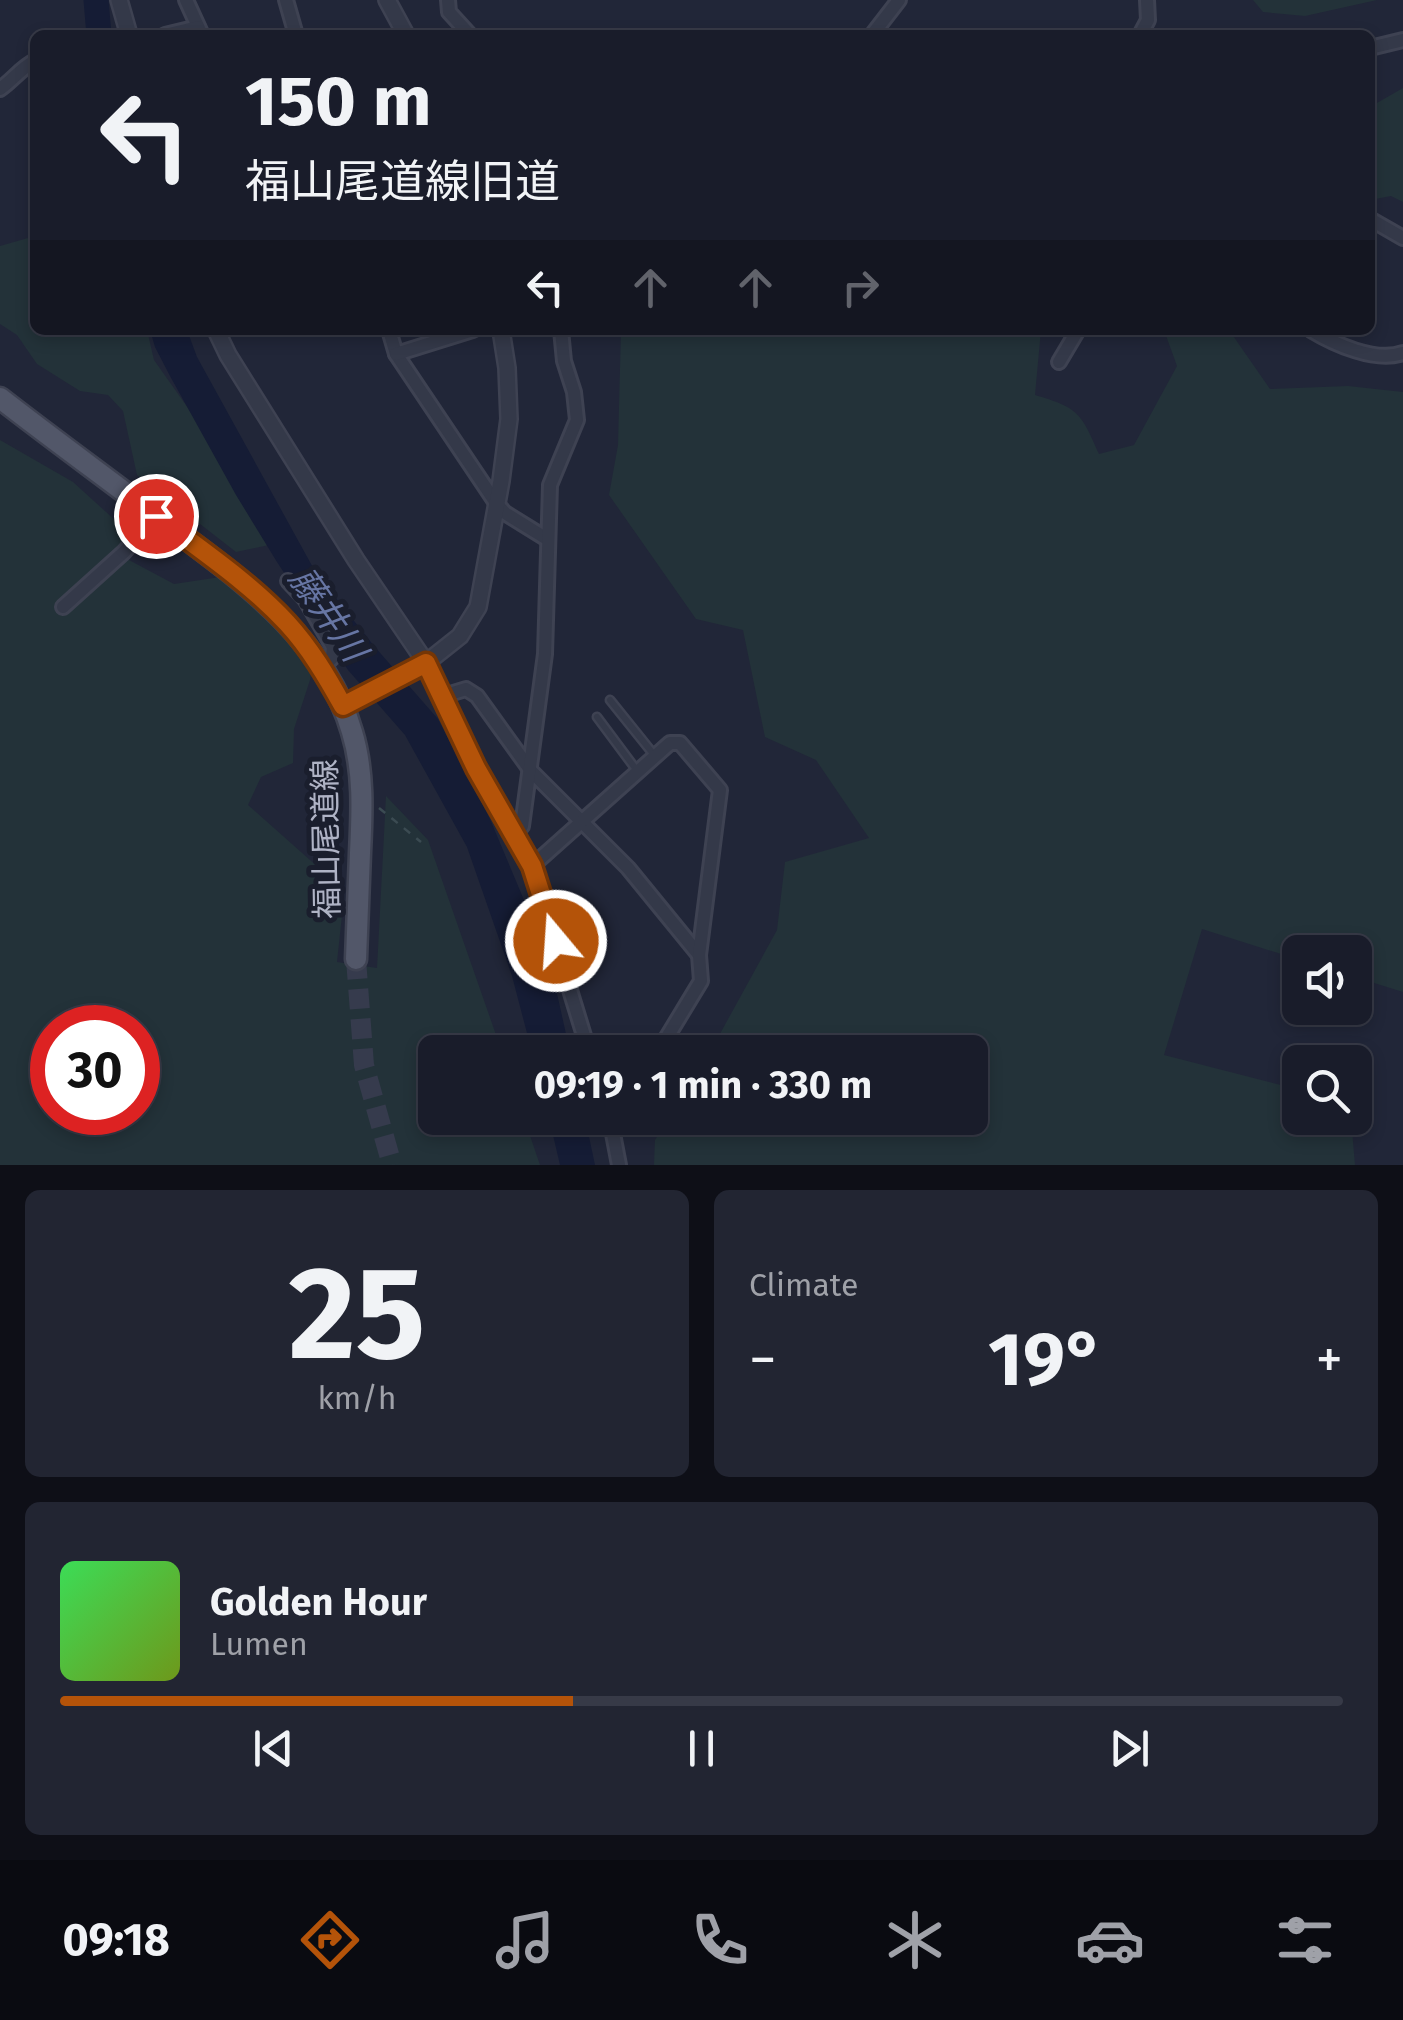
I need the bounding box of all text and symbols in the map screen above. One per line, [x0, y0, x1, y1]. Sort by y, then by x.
text: 150 m [245, 60, 432, 144]
icon: left [80, 70, 210, 200]
text: 福山尾道線旧道 [245, 155, 560, 209]
icon: left [518, 260, 573, 315]
icon: ahead [623, 260, 678, 315]
icon: ahead [728, 260, 783, 315]
icon: right [833, 260, 888, 315]
pin [114, 474, 199, 559]
icon: arrive [129, 489, 184, 544]
water label: 藤井川 [281, 559, 378, 672]
street label: 福山尾道線 [306, 759, 346, 919]
position arrow [504, 889, 608, 993]
map controls [1282, 935, 1372, 1135]
button: sound [1282, 935, 1372, 1025]
speed limit sign: 30 [30, 1005, 160, 1135]
button: search [1282, 1045, 1372, 1135]
text: 09:19 · 1 min · 330 m [534, 1062, 872, 1108]
text: 25 [289, 1236, 425, 1392]
text: Climate [749, 1266, 858, 1304]
text: 19° [988, 1315, 1104, 1405]
text: − [749, 1327, 777, 1393]
text: + [1316, 1327, 1343, 1393]
text: km/h [317, 1379, 397, 1417]
text: Golden Hour [210, 1579, 427, 1625]
text: Lumen [210, 1625, 308, 1663]
icon: previous [246, 1721, 301, 1776]
icon: pause [674, 1721, 729, 1776]
icon: next [1102, 1721, 1157, 1776]
icon: directions [295, 1905, 365, 1975]
icon: music [490, 1905, 560, 1975]
icon: phone [685, 1905, 755, 1975]
icon: climate [880, 1905, 950, 1975]
icon: car [1075, 1905, 1145, 1975]
icon: filters [1270, 1905, 1340, 1975]
text: 09:18 [63, 1913, 170, 1967]

